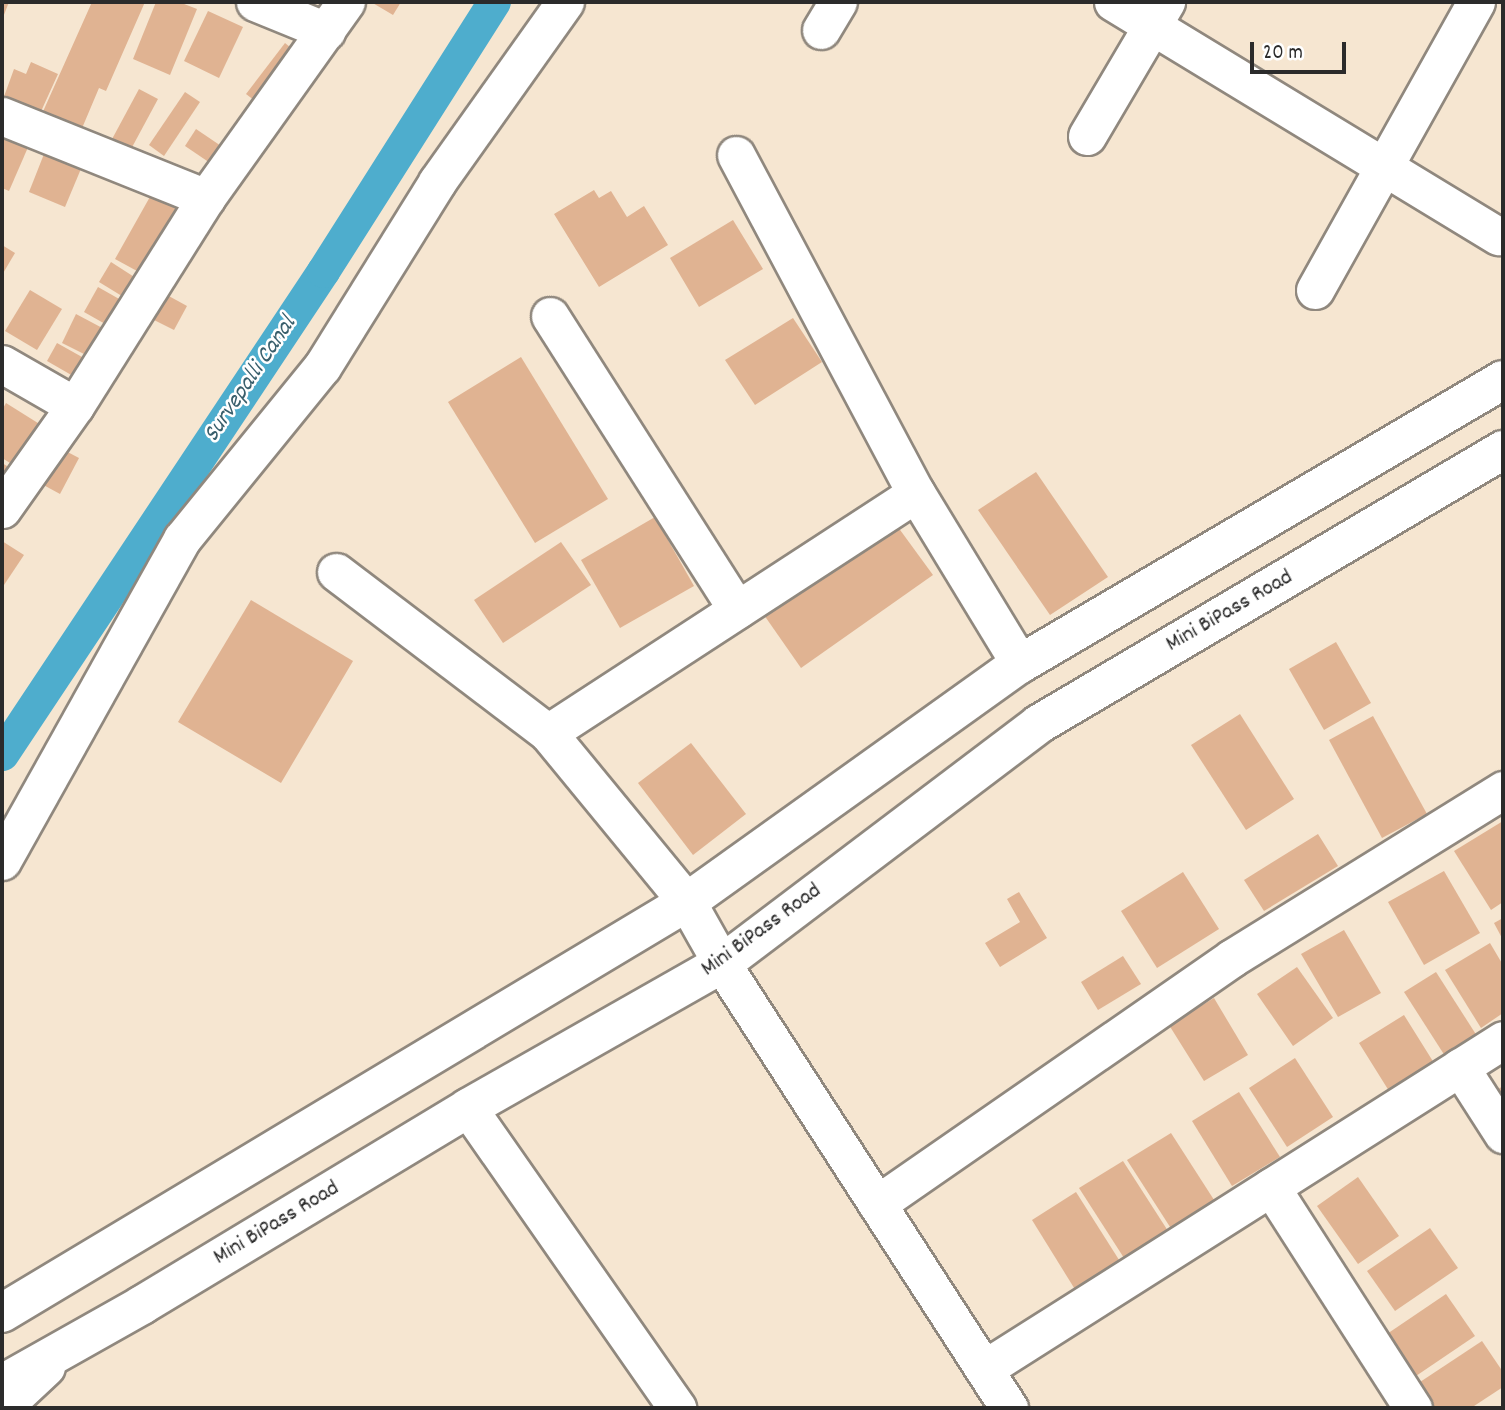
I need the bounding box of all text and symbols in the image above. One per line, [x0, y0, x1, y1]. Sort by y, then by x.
scale bar [1253, 28, 1349, 72]
text: 20 m [1263, 39, 1303, 69]
water label: Survepalli Canal [198, 312, 304, 448]
street label: Mini BiPass Road [1162, 565, 1298, 659]
street label: Mini BiPass Road [697, 878, 827, 984]
street label: Mini BiPass Road [209, 1176, 345, 1272]

